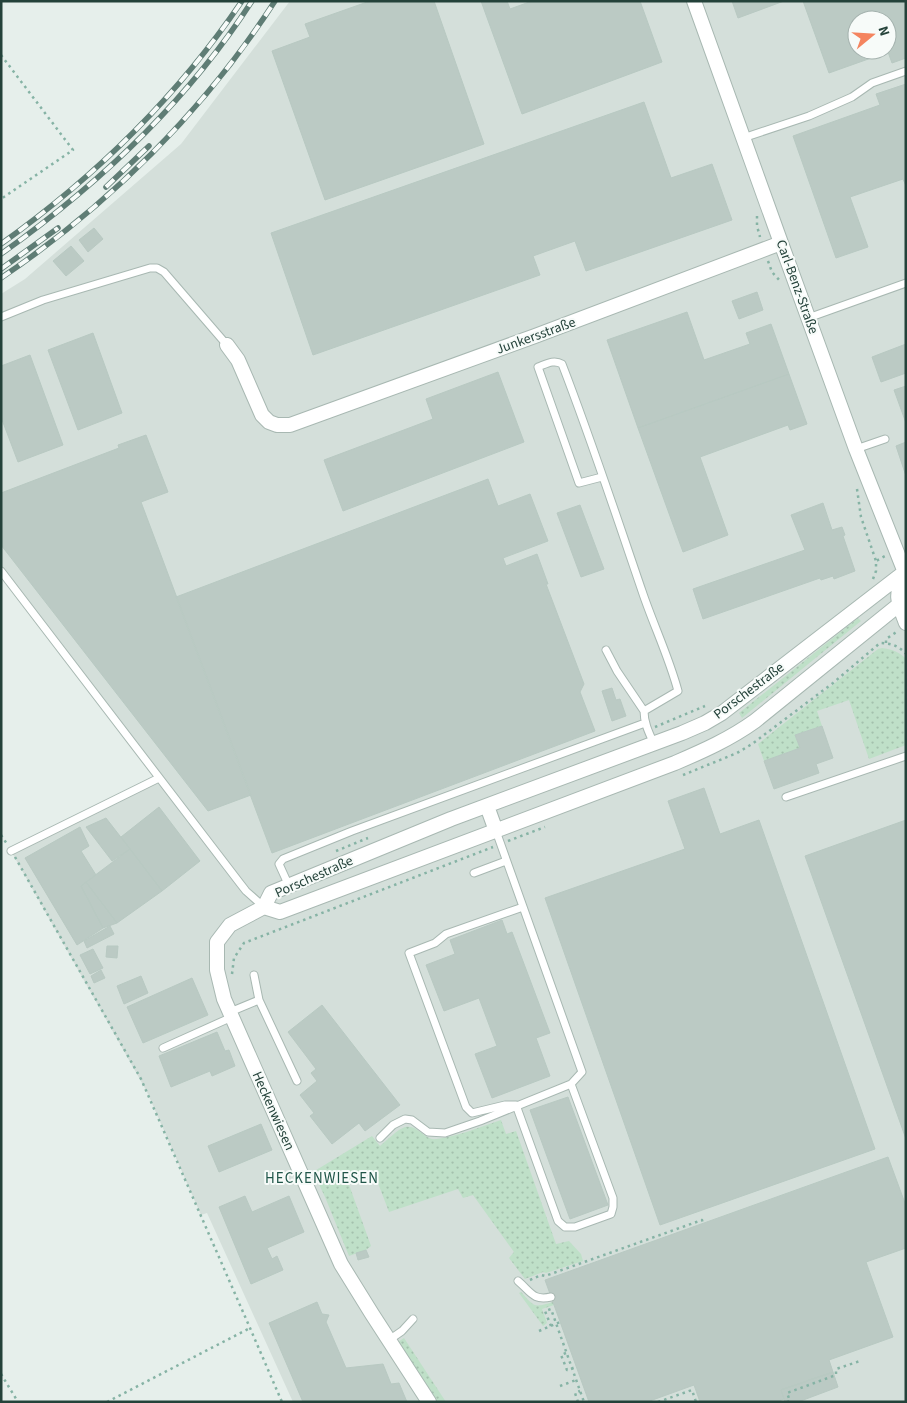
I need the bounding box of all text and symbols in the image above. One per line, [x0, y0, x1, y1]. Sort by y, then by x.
north arrow [847, 10, 897, 60]
text: N [872, 24, 894, 39]
street label: Carl-Benz-Straße [771, 237, 823, 337]
street label: Junkersstraße [493, 312, 579, 360]
street label: Porschestraße [710, 658, 788, 724]
street label: Porschestraße [272, 851, 356, 903]
street label: Heckenwiesen [247, 1068, 299, 1154]
district label: HECKENWIESEN [265, 1168, 379, 1189]

